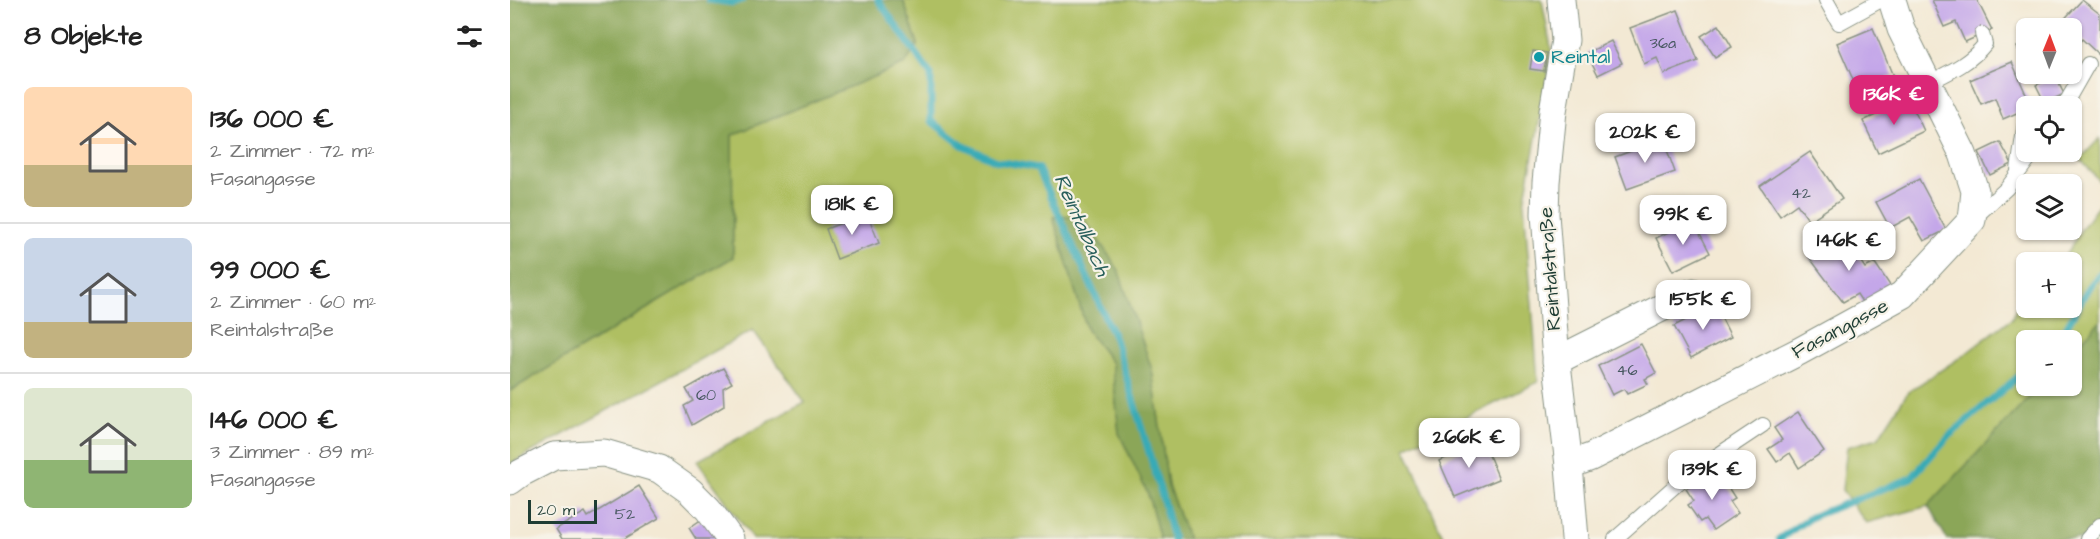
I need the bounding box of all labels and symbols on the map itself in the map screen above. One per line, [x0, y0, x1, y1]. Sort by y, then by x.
north arrow [2016, 18, 2082, 84]
house number: 36a [1650, 32, 1676, 54]
place label: Reintal [1551, 43, 1611, 71]
marker: Reintal [1532, 50, 1546, 64]
pin: 136K € [1845, 75, 1943, 126]
pin: 202K € [1596, 113, 1694, 164]
water label: Reintalbach [1047, 169, 1118, 282]
house number: 42 [1791, 182, 1811, 204]
pin: 181K € [803, 185, 901, 236]
pin: 99K € [1641, 195, 1725, 246]
street label: Reintalstraße [1532, 206, 1568, 332]
pin: 146K € [1800, 221, 1898, 272]
pin: 155K € [1654, 280, 1752, 331]
street label: Fasangasse [1787, 292, 1894, 367]
house number: 46 [1617, 359, 1637, 381]
house number: 60 [696, 384, 716, 406]
pin: 266K € [1420, 418, 1518, 469]
pin: 139K € [1663, 450, 1761, 501]
scale bar [528, 497, 597, 524]
house number: 52 [615, 503, 635, 525]

